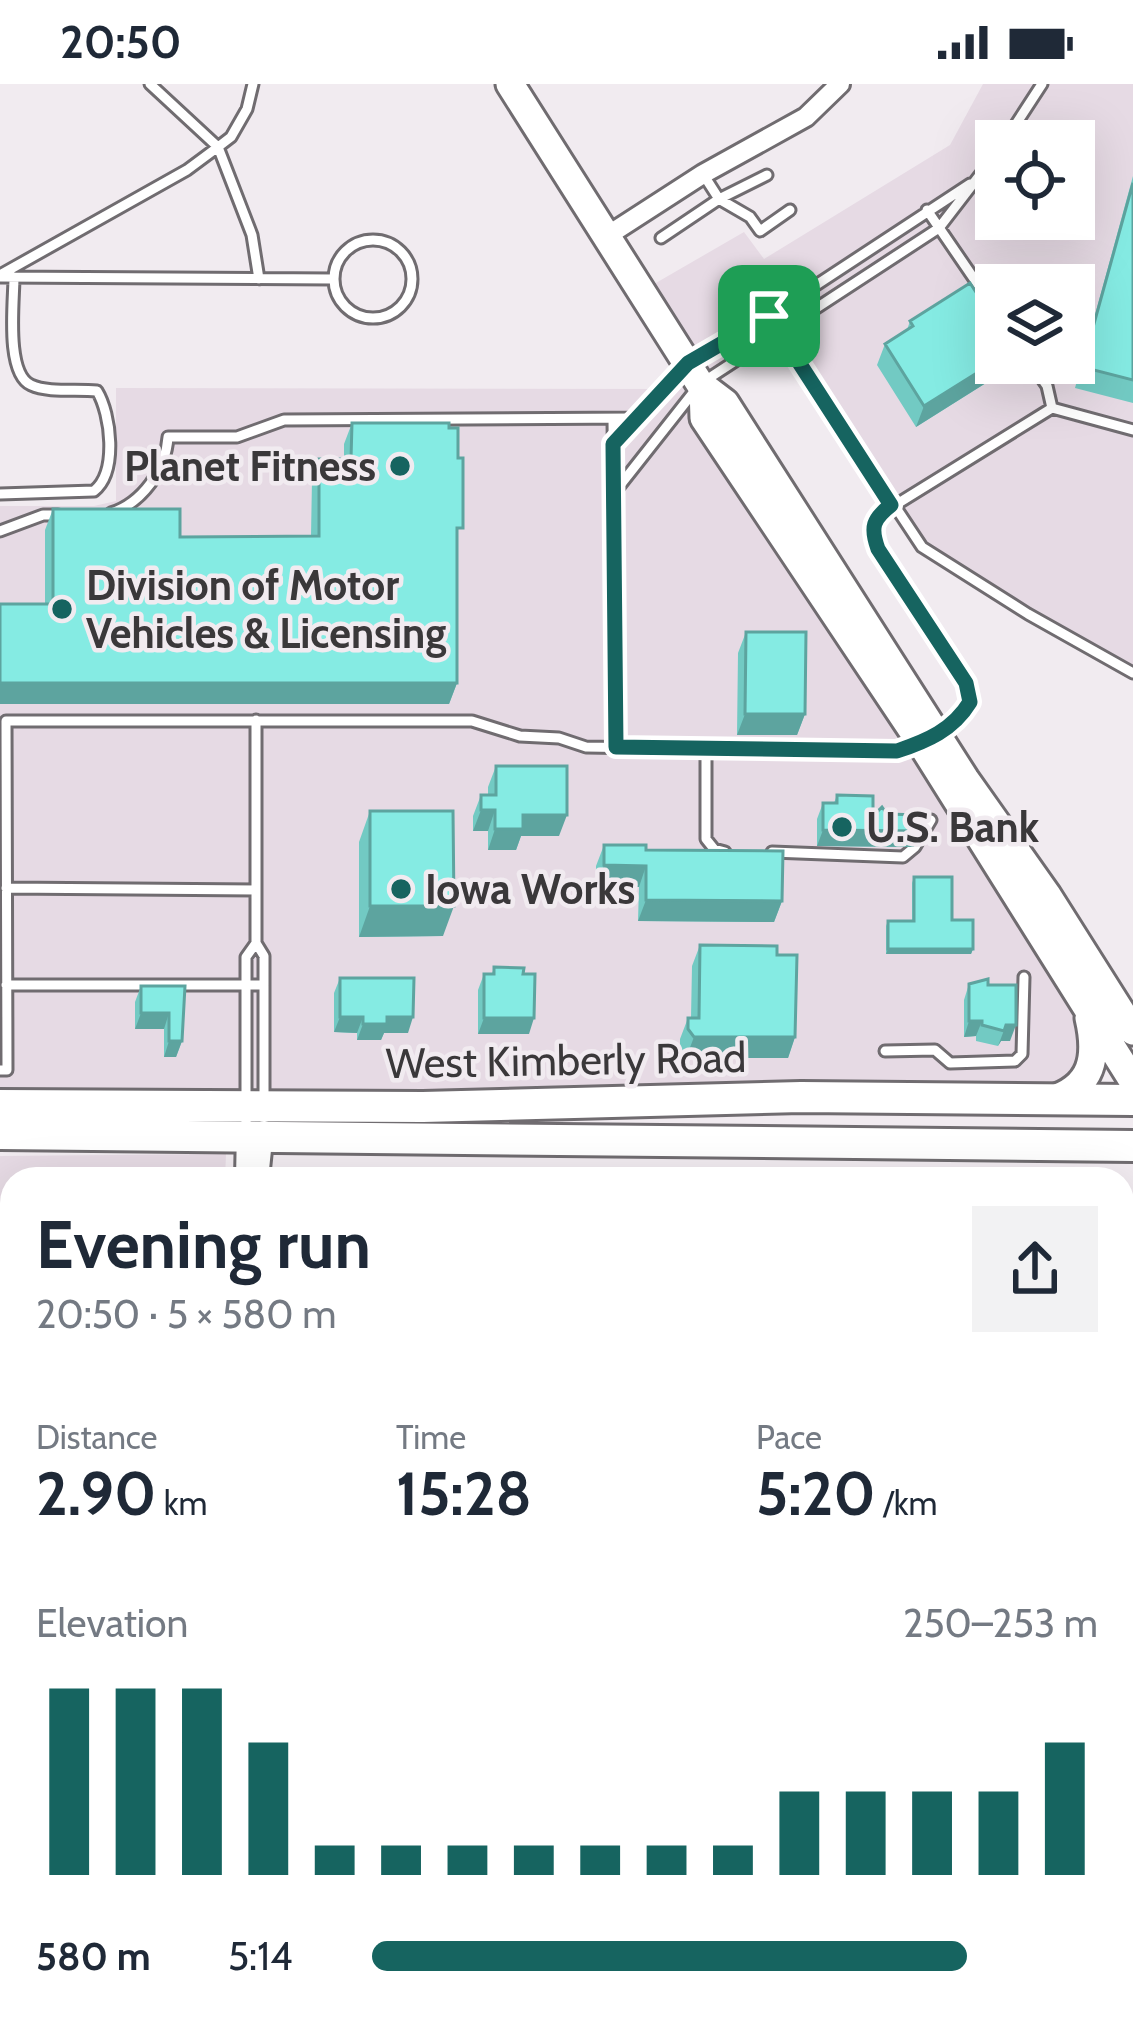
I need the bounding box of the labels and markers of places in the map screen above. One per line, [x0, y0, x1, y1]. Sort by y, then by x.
pin [718, 265, 820, 367]
place label: Planet Fitness [124, 440, 376, 492]
marker: Planet Fitness [387, 453, 413, 479]
place label: Division of Motor Vehicles & Licensing [86, 559, 446, 659]
marker: Division of Motor Vehicles & Licensing [49, 596, 75, 622]
place label: U.S. Bank [866, 801, 1040, 853]
marker: U.S. Bank [829, 814, 855, 840]
place label: Iowa Works [425, 863, 635, 915]
marker: Iowa Works [388, 876, 414, 902]

